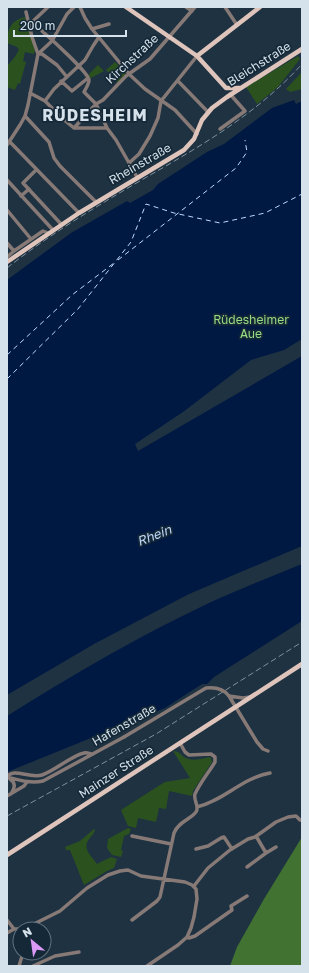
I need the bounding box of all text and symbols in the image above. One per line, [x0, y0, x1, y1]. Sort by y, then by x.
scale bar [14, 12, 126, 38]
text: 200 m [20, 18, 55, 33]
street label: Kirchstraße [102, 30, 161, 87]
street label: Bleichstraße [224, 38, 293, 89]
district label: RÜDESHEIM [42, 105, 148, 125]
street label: Rheinstraße [106, 140, 174, 187]
park label: Rüdesheimer Aue [213, 312, 289, 341]
water label: Rhein [134, 520, 175, 549]
street label: Hafenstraße [89, 700, 158, 749]
street label: Mainzer Straße [76, 742, 156, 801]
north arrow [12, 921, 52, 961]
text: N [20, 924, 34, 940]

